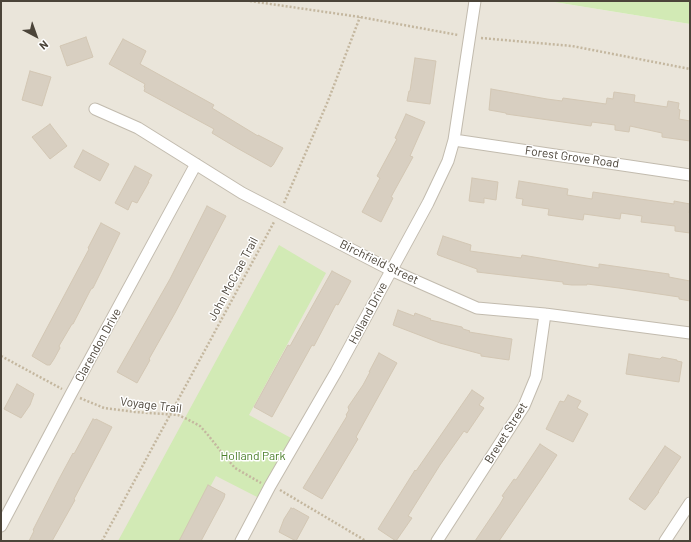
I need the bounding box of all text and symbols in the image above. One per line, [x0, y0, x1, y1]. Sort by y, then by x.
north arrow [16, 16, 56, 56]
text: N [37, 38, 51, 53]
street label: Forest Grove Road [524, 143, 620, 171]
street label: John McCrae Trail [205, 235, 261, 323]
street label: Birchfield Street [337, 237, 421, 287]
street label: Holland Drive [346, 280, 390, 346]
street label: Clarendon Drive [72, 306, 124, 384]
street label: Voyage Trail [119, 394, 183, 416]
street label: Brevet Street [482, 400, 530, 466]
park label: Holland Park [221, 449, 285, 463]

